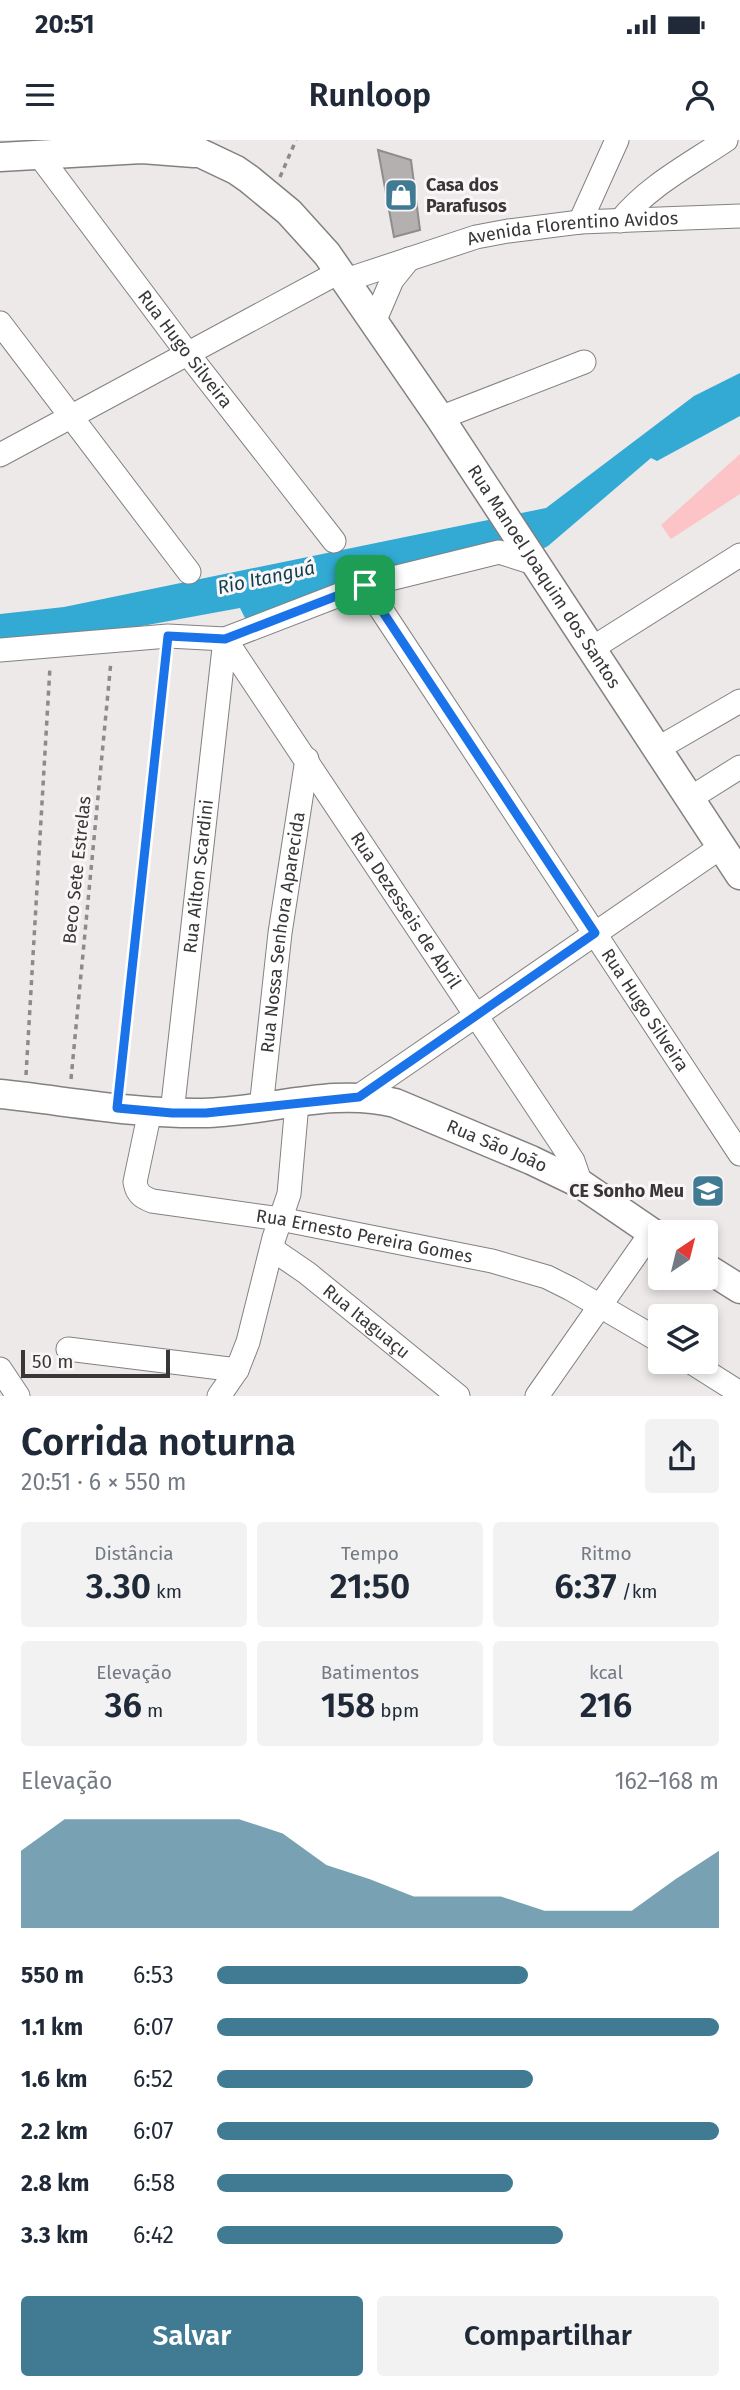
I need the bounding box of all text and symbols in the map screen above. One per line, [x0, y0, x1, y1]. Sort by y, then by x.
text: 20:51 [35, 9, 95, 40]
icon: menu [21, 76, 59, 114]
text: Runloop [309, 76, 431, 114]
icon: person [681, 76, 719, 114]
place label: Casa dos Parafusos [426, 174, 507, 217]
shop icon: Casa dos Parafusos [382, 176, 420, 214]
street label: Avenida Florentino Avidos [464, 207, 679, 250]
street label: Rua Hugo Silveira [133, 286, 237, 413]
street label: Rua Manoel Joaquim dos Santos [463, 461, 625, 692]
pin [335, 555, 395, 615]
water label: Rio Itanguá [215, 556, 317, 599]
icon: arrive [346, 566, 384, 604]
street label: Beco Sete Estrelas [58, 795, 96, 945]
street label: Rua Aílton Scardini [179, 798, 218, 955]
street label: Rua Nossa Senhora Aparecida [256, 810, 310, 1054]
street label: Rua Dezesseis de Abril [346, 828, 466, 993]
street label: Rua Hugo Silveira [597, 944, 694, 1076]
street label: Rua São João [443, 1115, 551, 1177]
school or university icon: CE Sonho Meu [689, 1172, 727, 1210]
place label: CE Sonho Meu [569, 1180, 684, 1202]
street label: Rua Ernesto Pereira Gomes [255, 1205, 475, 1268]
north arrow [648, 1220, 718, 1290]
map controls [648, 1220, 718, 1374]
street label: Rua Itaguaçu [318, 1279, 414, 1363]
button: layers [648, 1304, 718, 1374]
scale bar [21, 1347, 170, 1379]
text: 50 m [32, 1350, 73, 1373]
text: Corrida noturna [21, 1419, 296, 1465]
button: share [645, 1419, 719, 1493]
text: 20:51 · 6 × 550 m [21, 1468, 186, 1496]
text: Distância [94, 1542, 174, 1565]
text: Tempo [341, 1542, 399, 1565]
text: Ritmo [580, 1542, 632, 1565]
text: 3.30 [86, 1565, 151, 1607]
text: 21:50 [330, 1565, 410, 1607]
text: 6:37 [554, 1565, 617, 1607]
text: km [151, 1580, 182, 1603]
text: /km [617, 1580, 658, 1603]
text: Elevação [96, 1661, 172, 1684]
text: Batimentos [321, 1661, 419, 1684]
text: kcal [589, 1661, 623, 1684]
text: 36 [105, 1684, 142, 1726]
text: 158 [321, 1684, 375, 1726]
text: 216 [580, 1684, 632, 1726]
text: m [142, 1699, 163, 1722]
text: bpm [375, 1699, 419, 1722]
text: Elevação [21, 1767, 112, 1795]
text: 162–168 m [615, 1767, 719, 1795]
text: 550 m [21, 1961, 84, 1989]
text: 6:53 [133, 1961, 174, 1989]
text: 1.1 km [21, 2013, 83, 2041]
text: 6:07 [133, 2013, 173, 2041]
text: 1.6 km [21, 2065, 88, 2093]
text: 6:52 [133, 2065, 174, 2093]
text: 2.2 km [21, 2117, 88, 2145]
text: 6:07 [133, 2117, 173, 2145]
text: 2.8 km [21, 2169, 89, 2197]
text: 6:58 [133, 2169, 175, 2197]
text: 3.3 km [21, 2221, 88, 2249]
text: 6:42 [133, 2221, 174, 2249]
button: Salvar [21, 2296, 363, 2376]
button: Compartilhar [377, 2296, 719, 2376]

